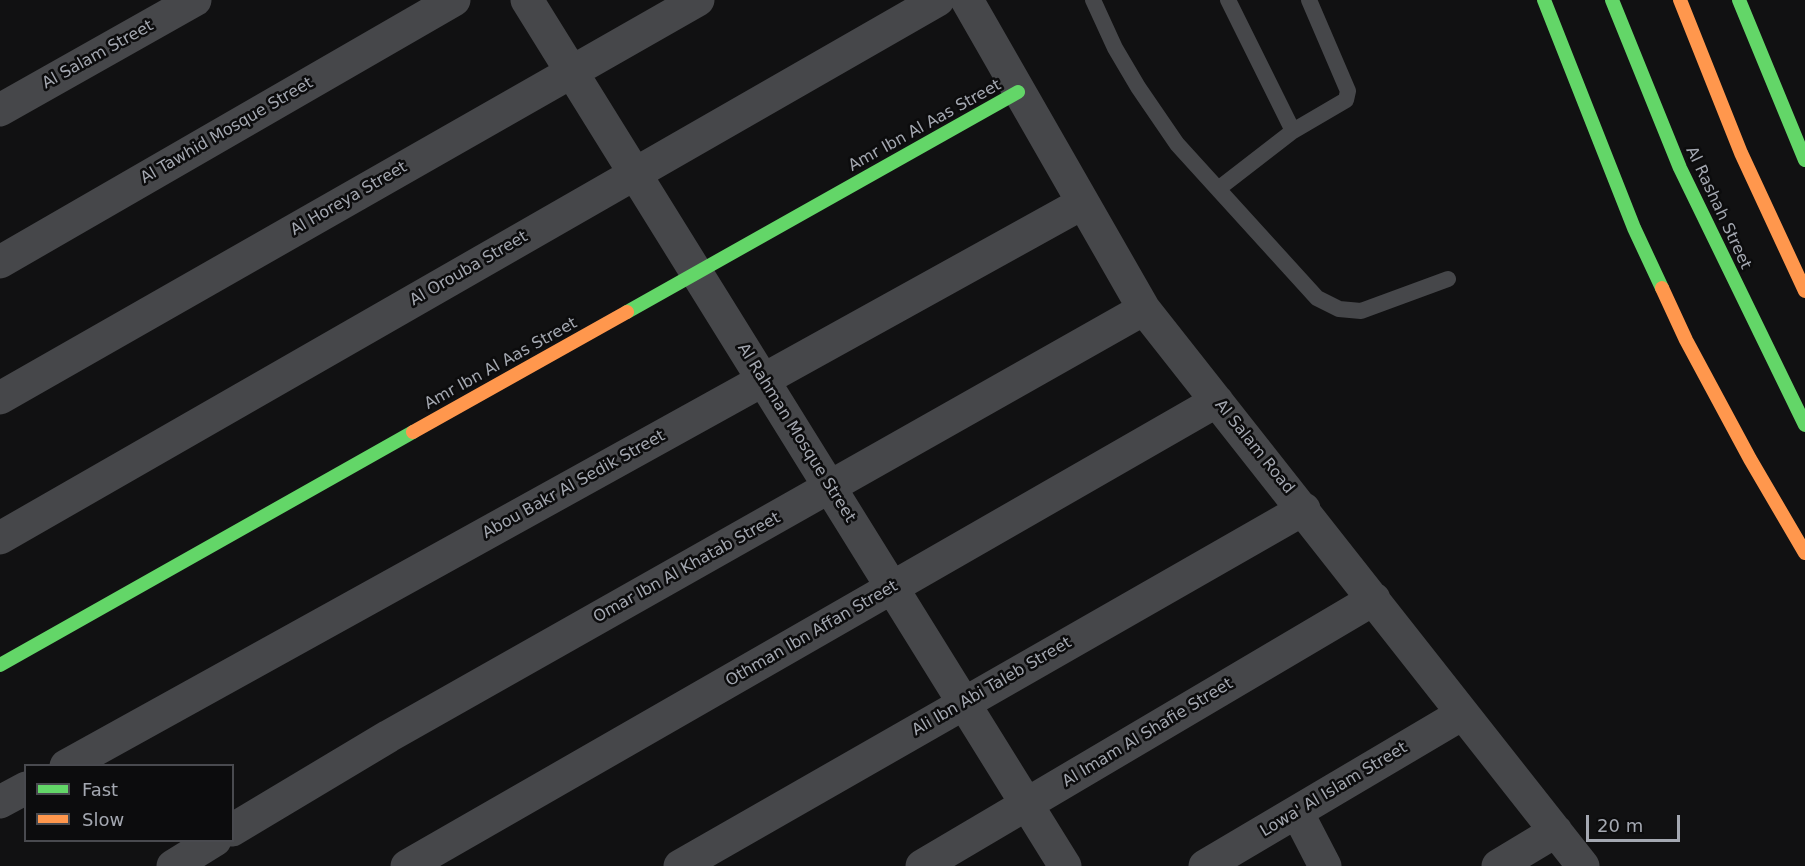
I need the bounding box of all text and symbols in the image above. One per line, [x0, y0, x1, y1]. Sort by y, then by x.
street label: Al Salam Street [39, 17, 157, 93]
street label: Al Tawhid Mosque Street [137, 74, 317, 188]
street label: Amr Ibn Al Aas Street [845, 76, 1005, 176]
street label: Al Rashah Street [1681, 144, 1755, 272]
street label: Al Horeya Street [287, 158, 411, 240]
street label: Al Orouba Street [407, 227, 531, 311]
street label: Amr Ibn Al Aas Street [421, 314, 581, 414]
street label: Al Rahman Mosque Street [733, 340, 859, 526]
street label: Al Salam Road [1210, 396, 1298, 498]
street label: Abou Bakr Al Sedik Street [479, 427, 669, 543]
street label: Omar Ibn Al Khatab Street [590, 509, 784, 627]
street label: Othman Ibn Affan Street [723, 577, 901, 691]
street label: Ali Ibn Abi Taleb Street [909, 634, 1075, 740]
street label: Al Imam Al Shafie Street [1059, 674, 1237, 792]
street label: Lowa' Al Islam Street [1257, 739, 1411, 841]
legend [24, 764, 234, 842]
text: Fast [82, 779, 118, 800]
scale bar [1589, 803, 1684, 841]
text: Slow [82, 809, 124, 830]
text: 20 m [1597, 815, 1643, 836]

